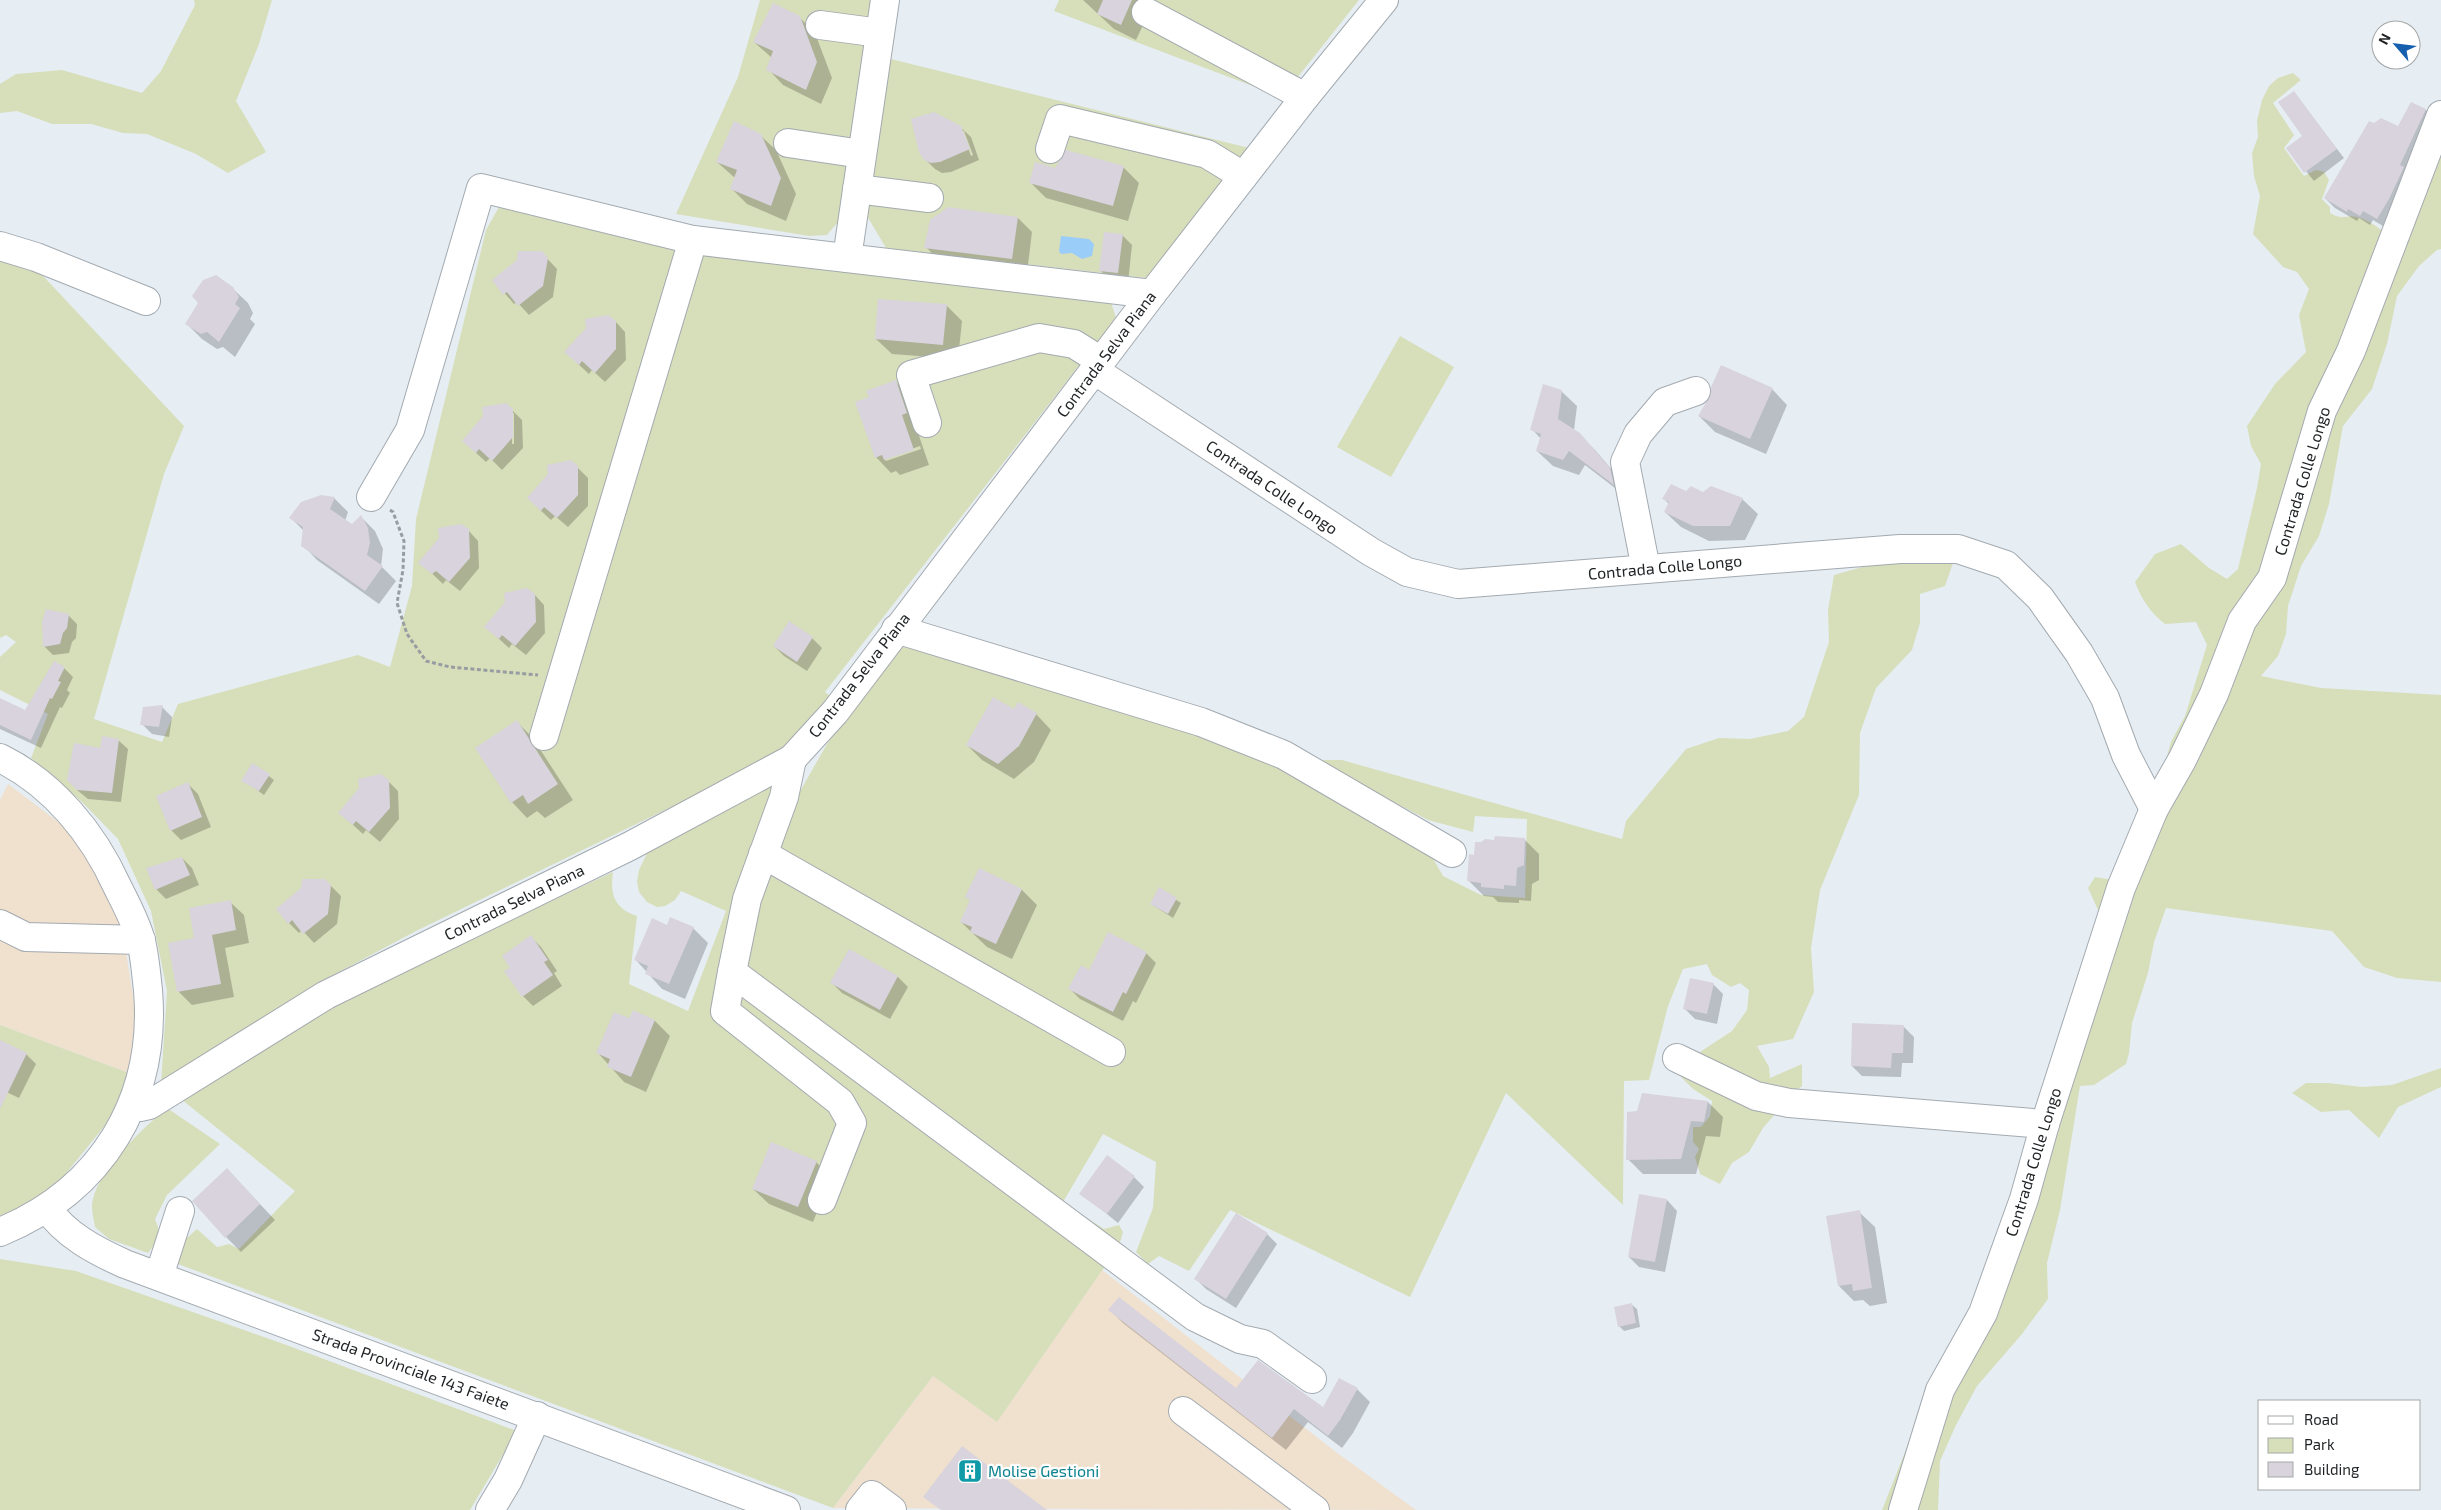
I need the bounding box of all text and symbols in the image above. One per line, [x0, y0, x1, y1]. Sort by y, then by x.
north arrow [2371, 20, 2421, 70]
text: N [2374, 30, 2394, 47]
street label: Contrada Selva Piana [1052, 287, 1159, 421]
street label: Contrada Colle Longo [2270, 404, 2333, 558]
street label: Contrada Colle Longo [1203, 435, 1342, 538]
street label: Contrada Colle Longo [1587, 550, 1743, 583]
street label: Contrada Selva Piana [804, 608, 913, 741]
street label: Contrada Selva Piana [441, 859, 587, 944]
street label: Contrada Colle Longo [2001, 1085, 2064, 1239]
street label: Strada Provinciale 143 Faiete [310, 1324, 512, 1413]
legend [2258, 1400, 2421, 1490]
text: Road [2304, 1410, 2339, 1428]
text: Park [2304, 1435, 2335, 1453]
building icon: Molise Gestioni [957, 1458, 983, 1484]
text: Building [2304, 1460, 2360, 1478]
place label: Molise Gestioni [988, 1461, 1099, 1480]

